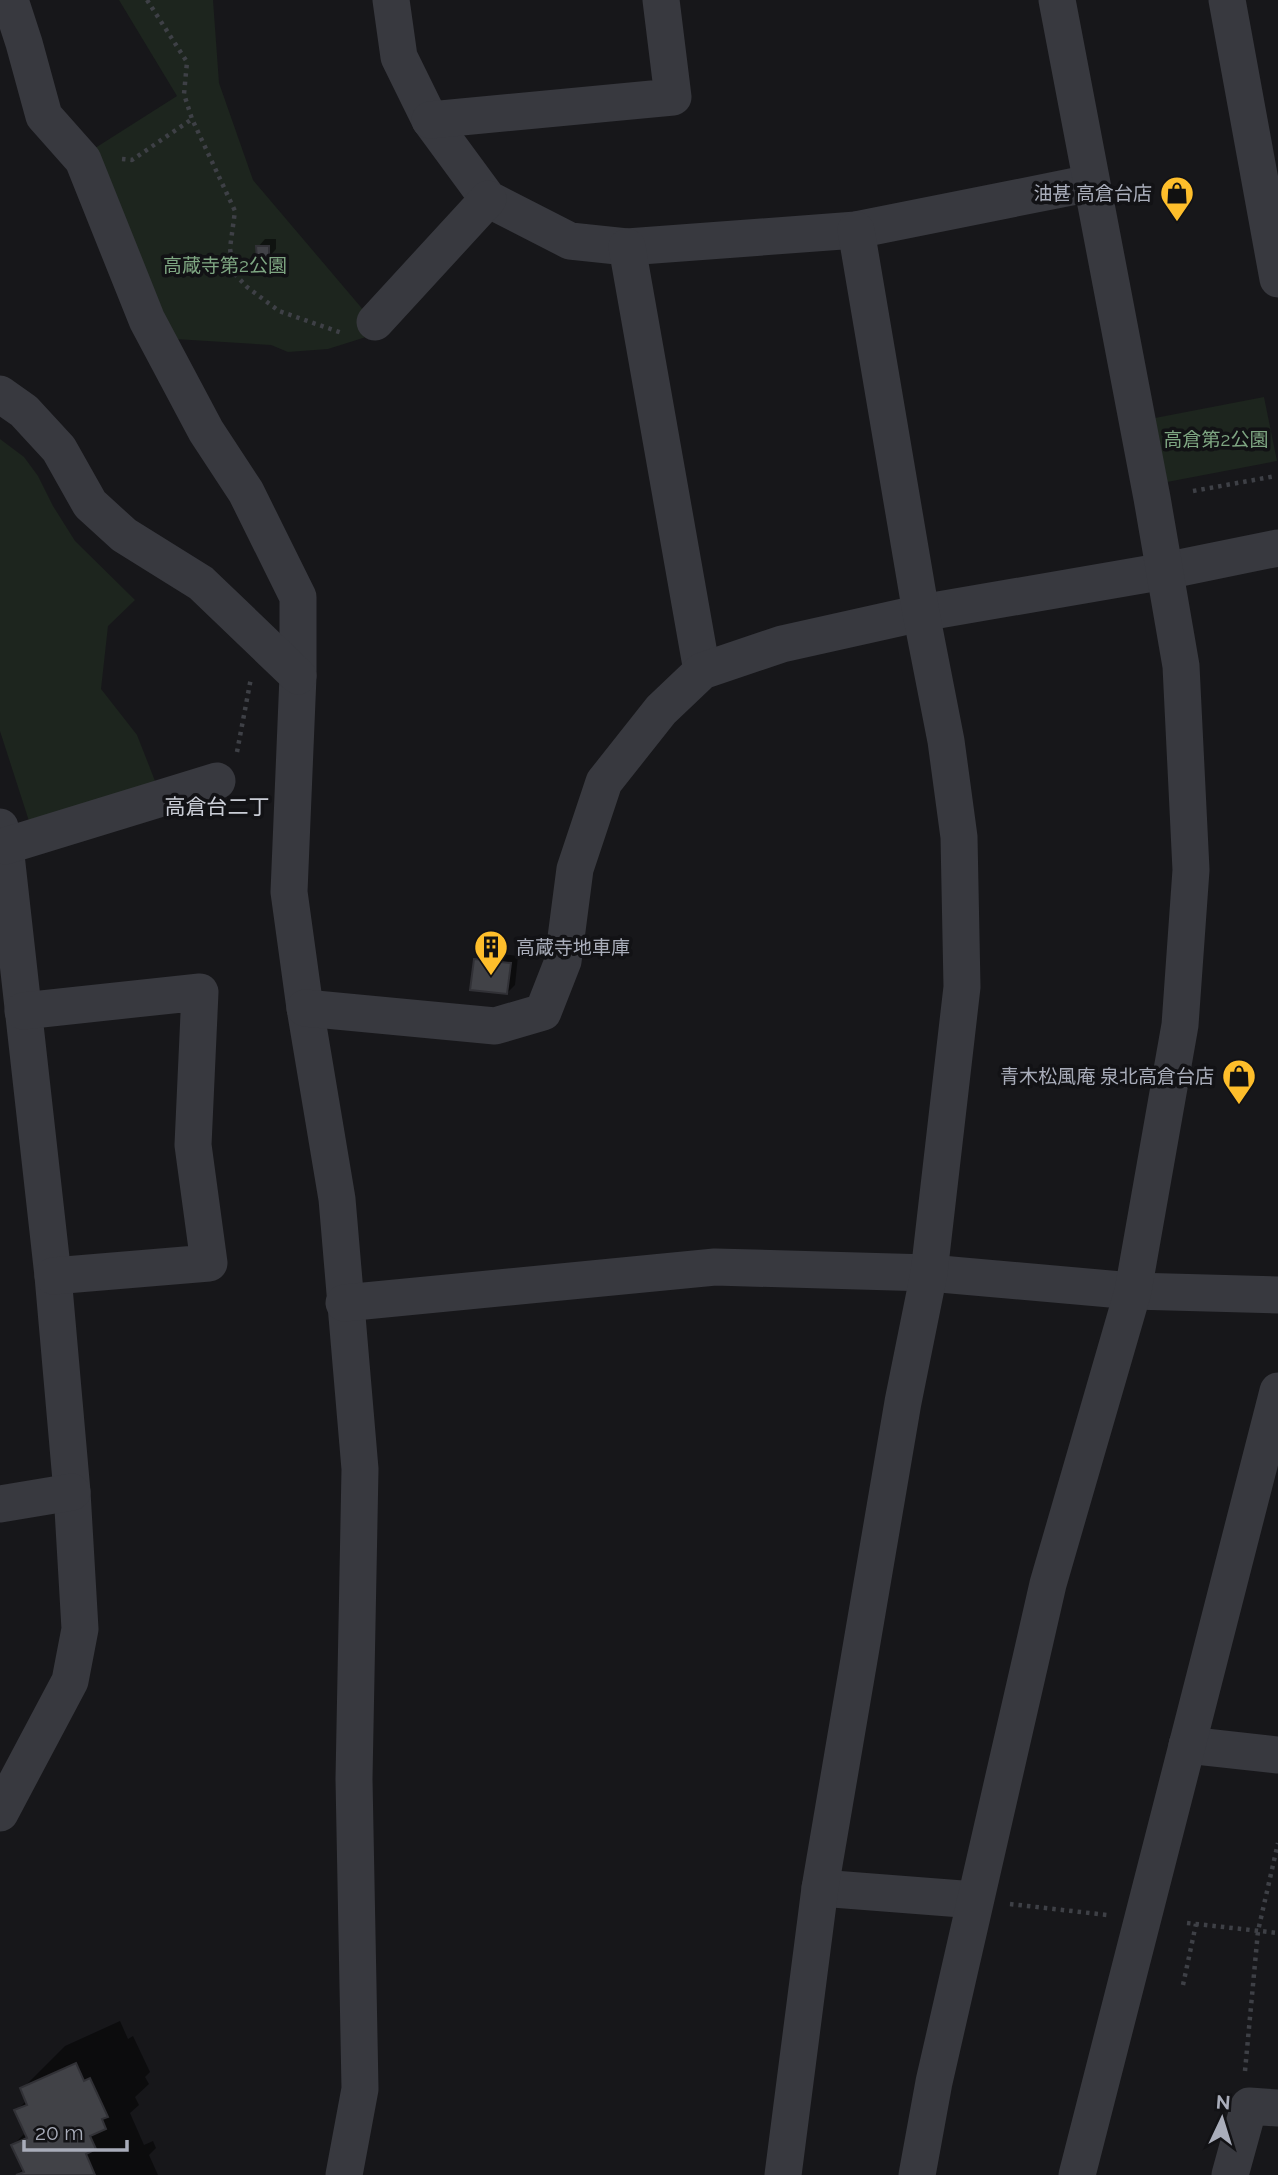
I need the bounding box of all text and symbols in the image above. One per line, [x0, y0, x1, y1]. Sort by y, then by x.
shop icon: 油甚 高倉台店 [1158, 174, 1196, 223]
place label: 油甚 高倉台店 [1033, 182, 1152, 204]
park label: 高蔵寺第2公園 [163, 254, 287, 276]
park label: 高倉第2公園 [1164, 428, 1268, 450]
district label: 高倉台二丁 [165, 794, 270, 819]
building icon: 高蔵寺地車庫 [472, 928, 510, 977]
place label: 高蔵寺地車庫 [516, 936, 630, 958]
shop icon: 青木松風庵 泉北高倉台店 [1220, 1057, 1258, 1106]
place label: 青木松風庵 泉北高倉台店 [1000, 1065, 1214, 1087]
north arrow [1187, 2084, 1257, 2154]
text: N [1215, 2091, 1231, 2114]
scale bar [24, 2108, 128, 2152]
text: 20 m [35, 2120, 83, 2145]

